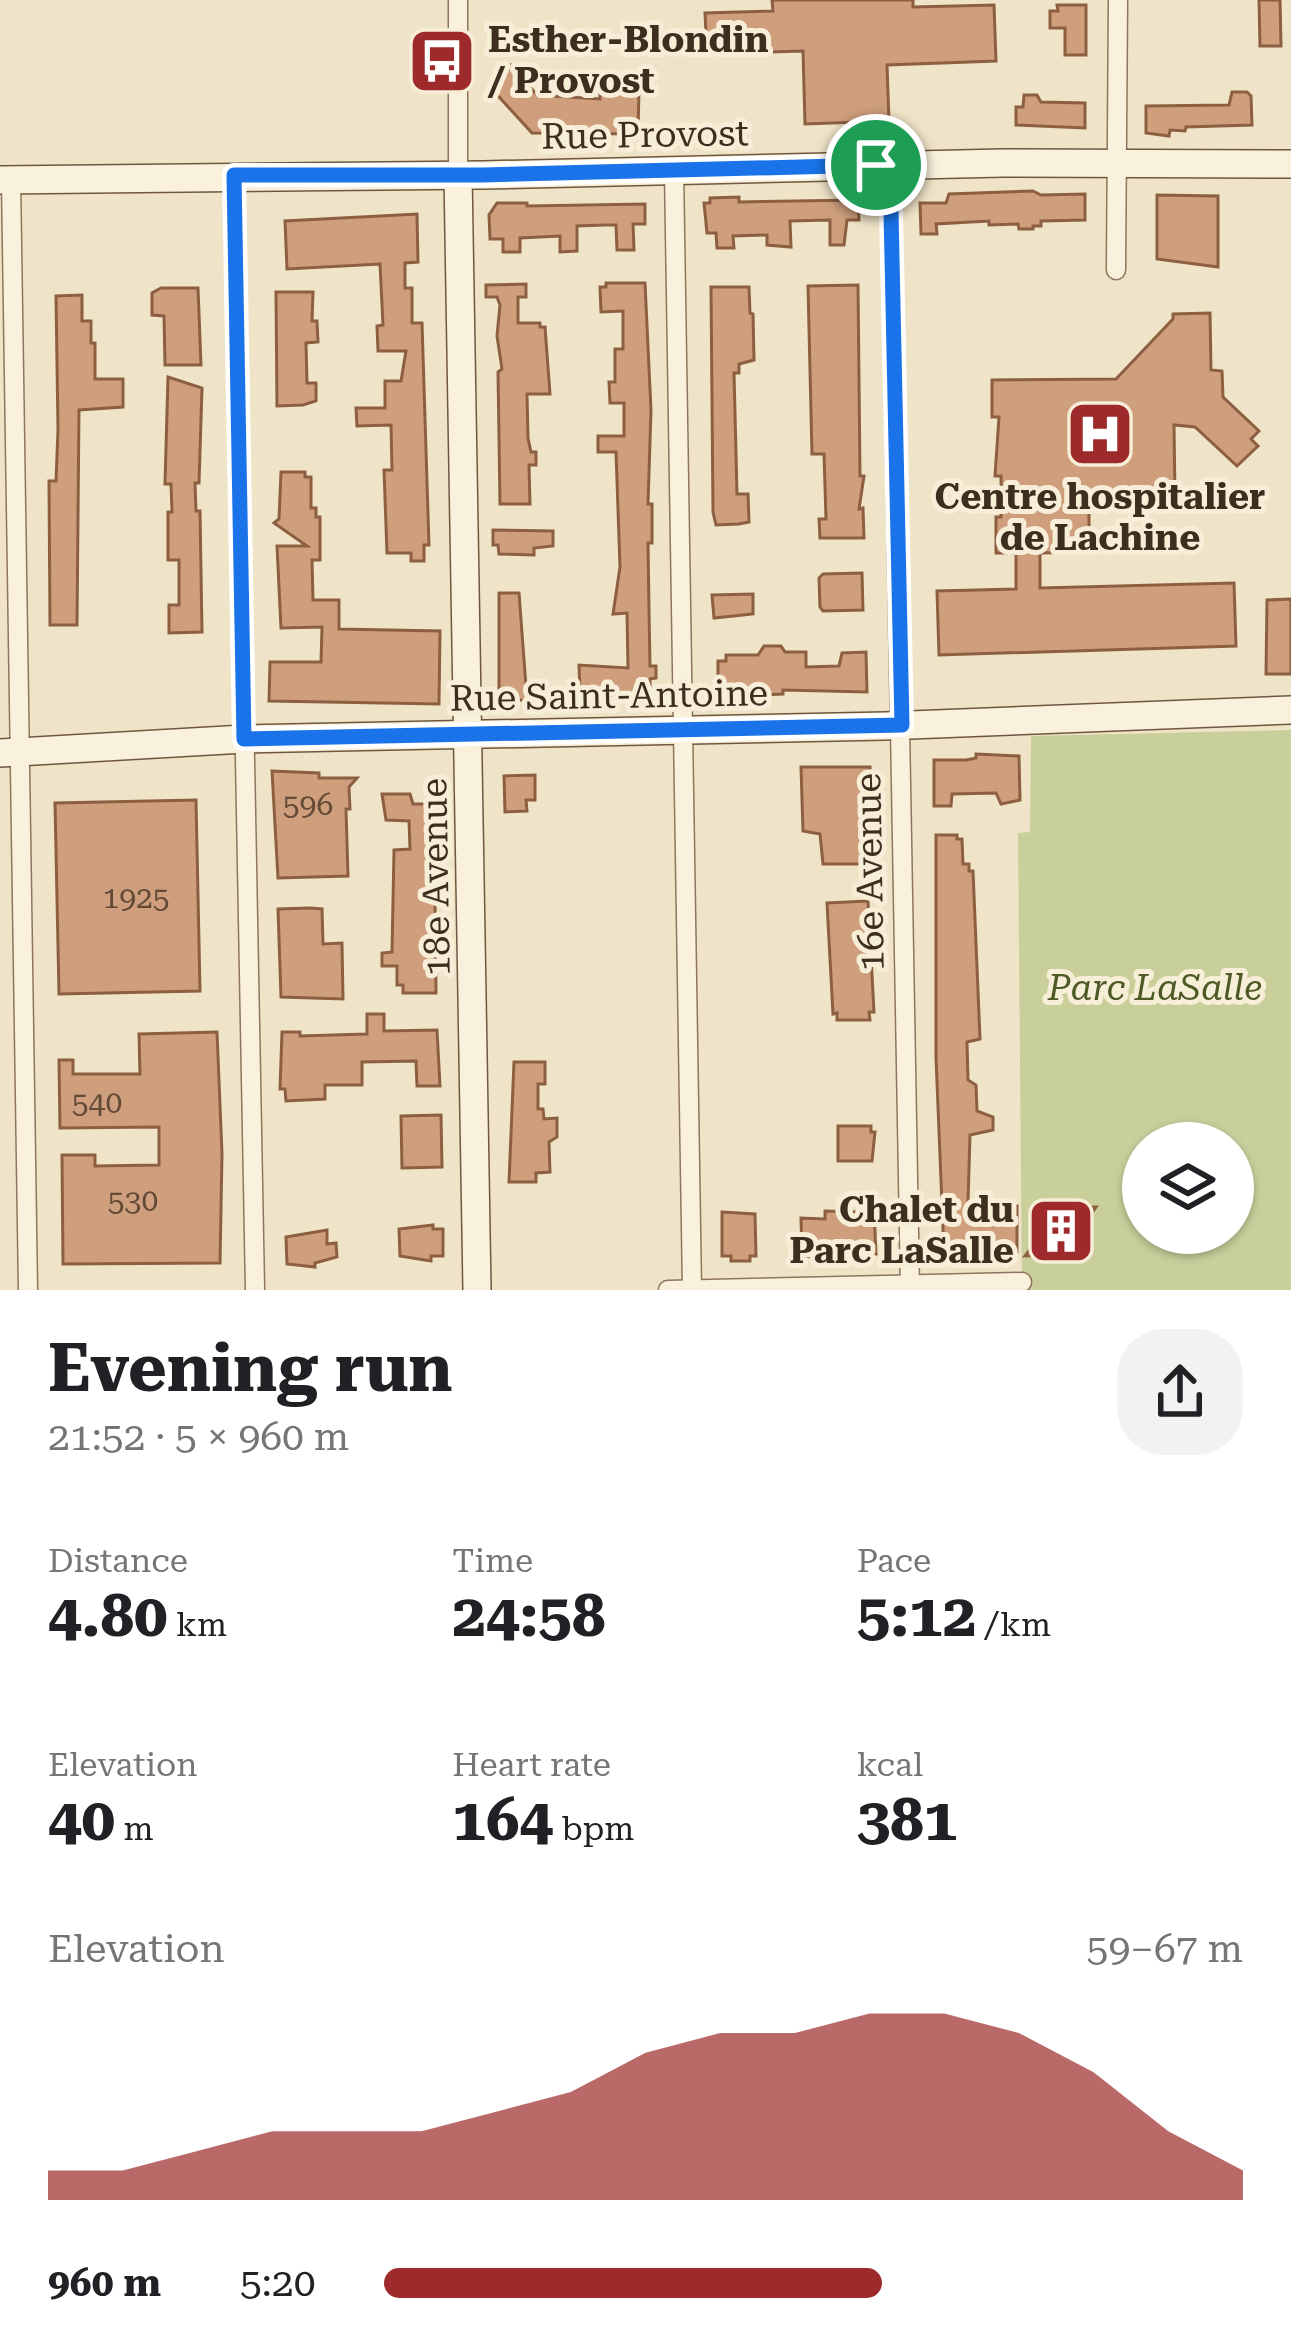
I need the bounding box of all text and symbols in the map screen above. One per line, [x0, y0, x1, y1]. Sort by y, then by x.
place label: Esther-Blondin / Provost [487, 19, 769, 102]
bus stop icon: Esther-Blondin / Provost [407, 26, 477, 96]
street label: Rue Provost [541, 112, 749, 158]
pin [825, 114, 927, 216]
icon: arrive [843, 132, 909, 198]
hospital icon: Centre hospitalier de Lachine [1065, 399, 1135, 469]
place label: Centre hospitalier de Lachine [935, 476, 1265, 559]
street label: Rue Saint-Antoine [449, 672, 769, 720]
street label: 16e Avenue [847, 773, 893, 971]
street label: 18e Avenue [413, 778, 459, 976]
house number: 596 [283, 787, 333, 822]
house number: 1925 [102, 880, 170, 915]
park label: Parc LaSalle [1047, 967, 1262, 1009]
house number: 540 [72, 1085, 122, 1120]
map controls [1122, 1122, 1254, 1254]
button: layers [1122, 1122, 1254, 1254]
house number: 530 [108, 1183, 158, 1218]
place label: Chalet du Parc LaSalle [790, 1189, 1014, 1272]
building icon: Chalet du Parc LaSalle [1026, 1196, 1096, 1266]
button: share [1117, 1329, 1243, 1455]
text: Evening run [48, 1330, 453, 1407]
text: 21:52 · 5 × 960 m [48, 1414, 349, 1460]
text: Distance [48, 1541, 188, 1580]
text: Time [452, 1541, 533, 1580]
text: Pace [857, 1541, 931, 1580]
text: 4.80 [48, 1580, 168, 1651]
text: 24:58 [452, 1580, 606, 1651]
text: 5:12 [857, 1580, 976, 1651]
text: km [168, 1605, 227, 1644]
text: /km [976, 1605, 1051, 1644]
text: Elevation [48, 1745, 198, 1784]
text: Heart rate [452, 1745, 611, 1784]
text: kcal [857, 1745, 923, 1784]
text: 40 [48, 1784, 115, 1855]
text: 164 [452, 1784, 553, 1855]
text: 381 [857, 1784, 957, 1855]
text: m [115, 1809, 154, 1848]
text: bpm [553, 1809, 634, 1848]
text: Elevation [48, 1926, 225, 1972]
text: 59–67 m [1087, 1926, 1243, 1972]
text: 960 m [48, 2260, 161, 2306]
text: 5:20 [240, 2260, 316, 2306]

